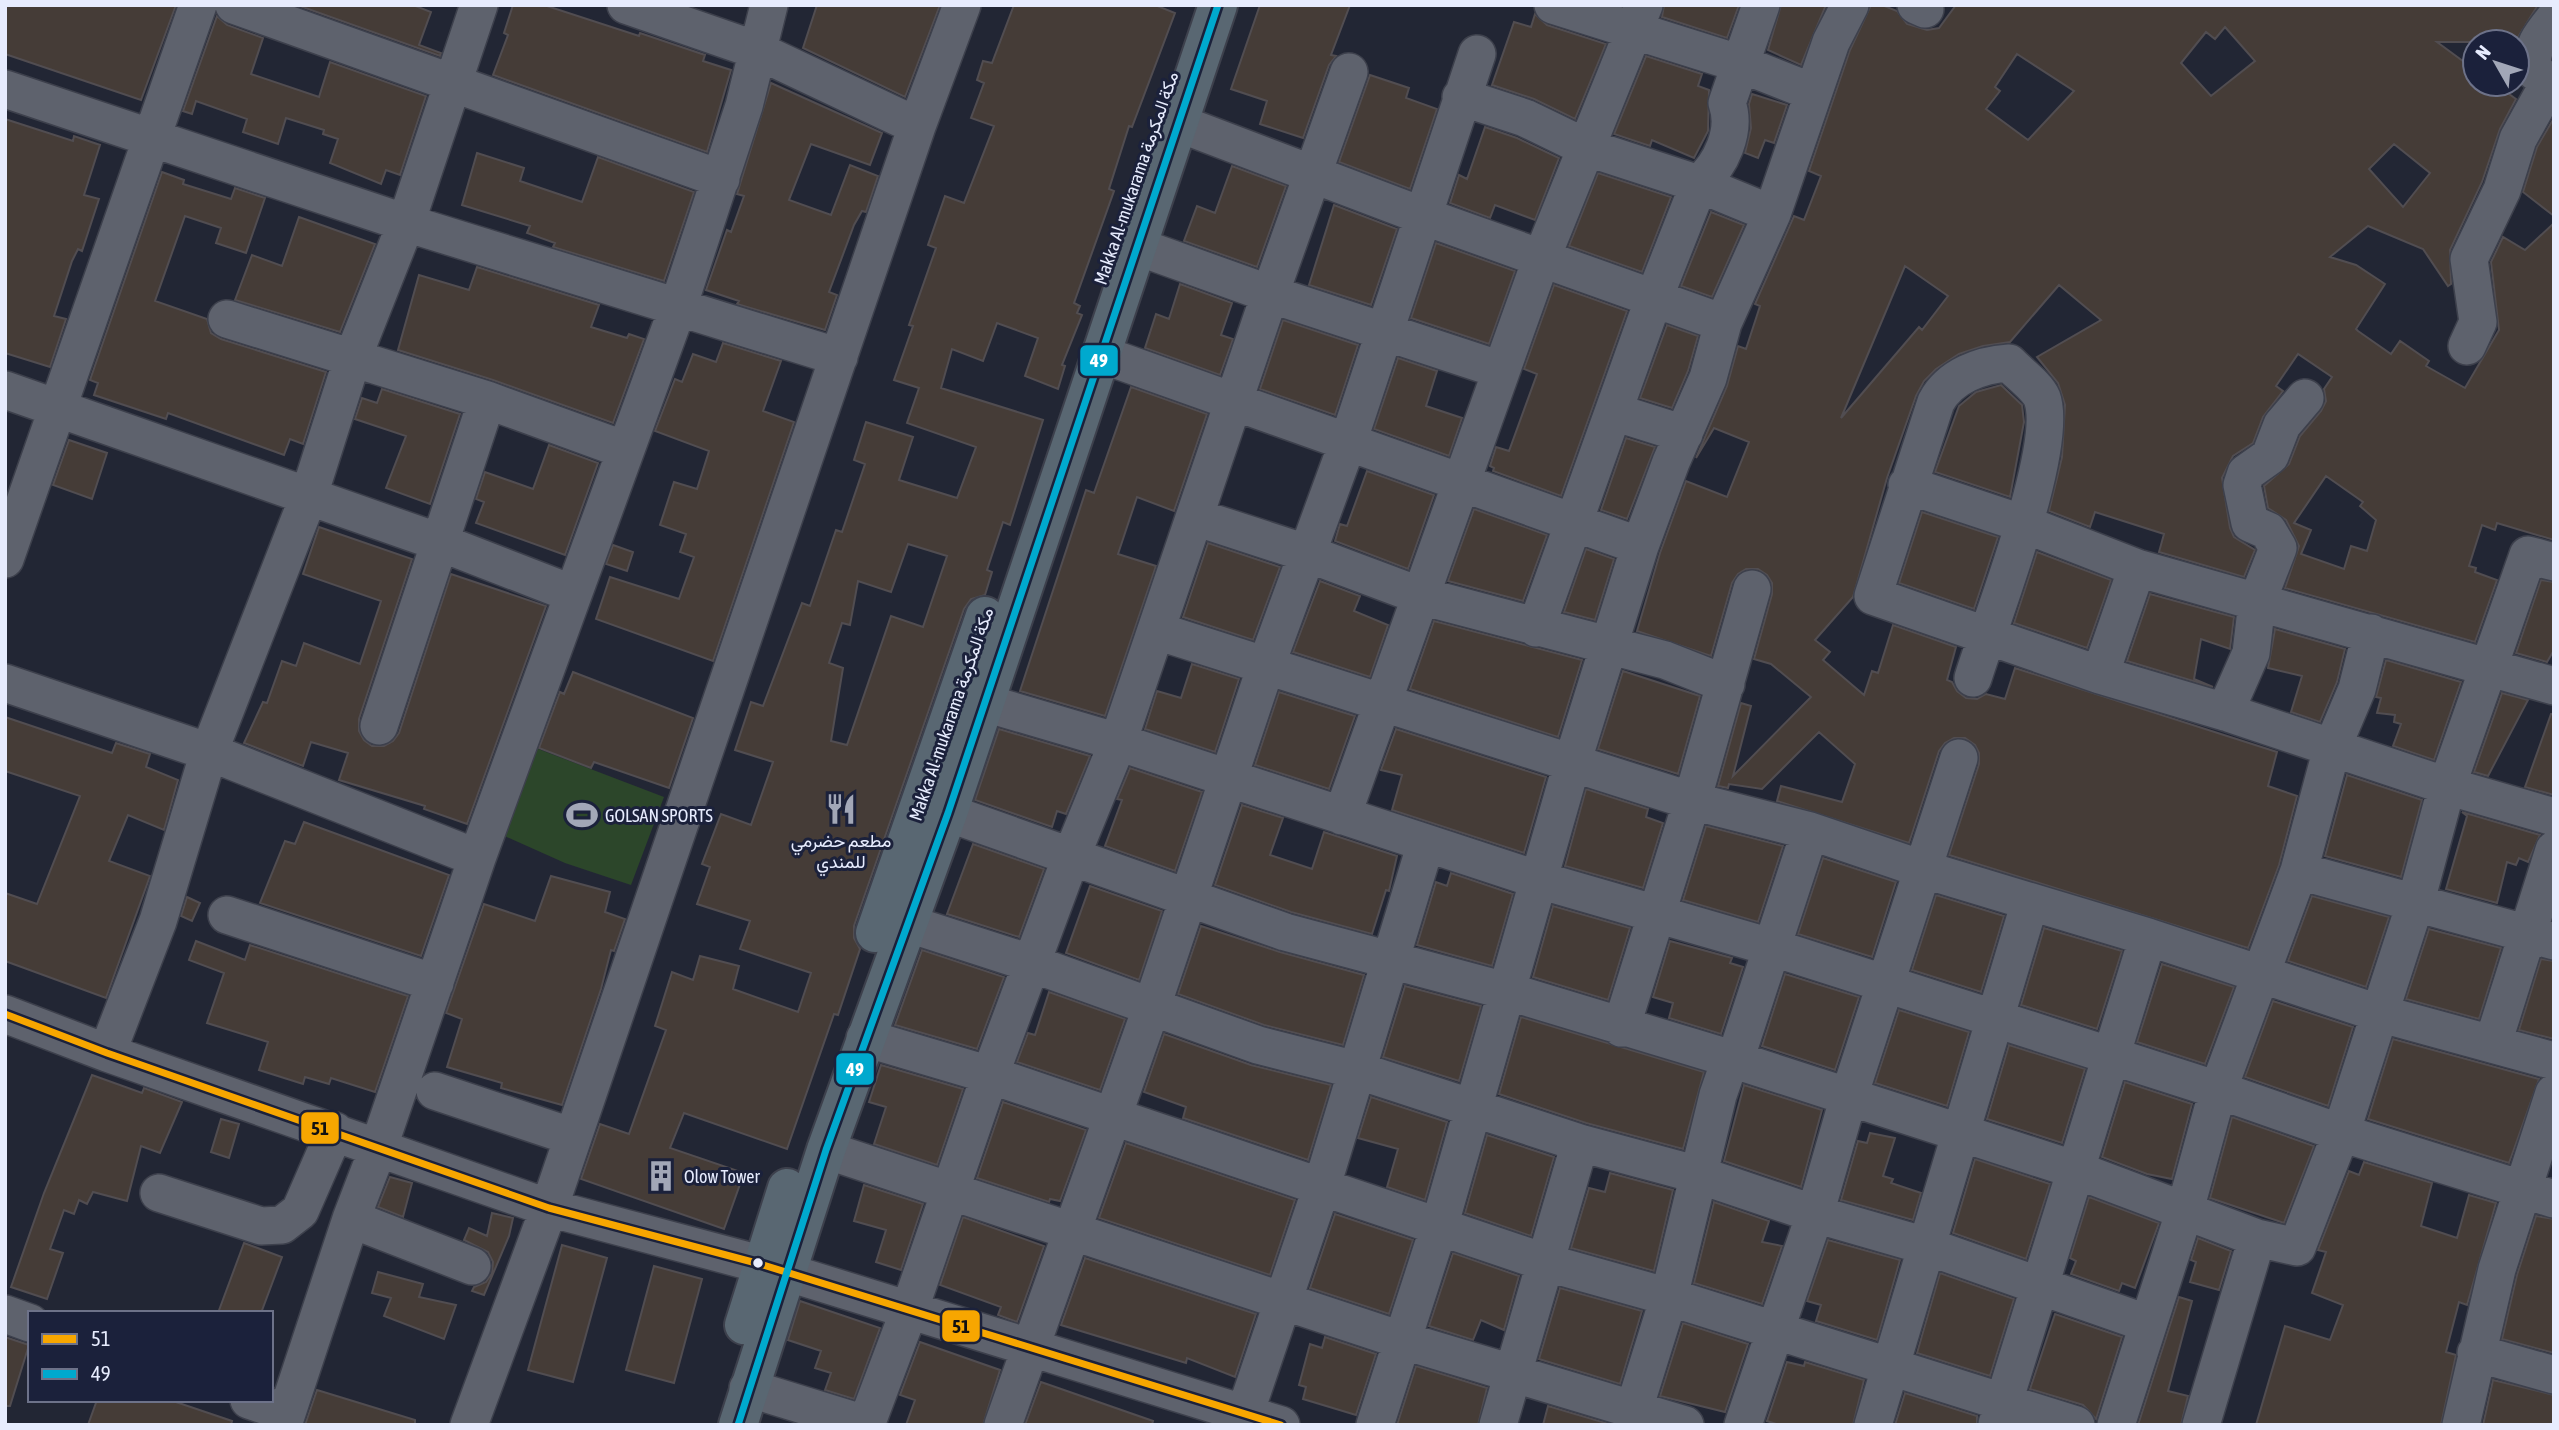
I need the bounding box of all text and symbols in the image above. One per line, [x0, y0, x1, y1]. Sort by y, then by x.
north arrow [2461, 28, 2531, 98]
text: N [2471, 41, 2495, 64]
street label: Makka Al-mukarama مكة المكرمة [1090, 69, 1183, 288]
line badge: 49 [1079, 344, 1119, 377]
text: 49 [1089, 349, 1108, 371]
street label: Makka Al-mukarama مكة المكرمة [905, 605, 998, 824]
restaurant icon: مطعم حضرمي للمندي [824, 792, 858, 826]
sports icon: GOLSAN SPORTS [565, 798, 599, 832]
place label: GOLSAN SPORTS [605, 805, 713, 826]
place label: مطعم حضرمي للمندي [791, 830, 891, 877]
line badge: 49 [835, 1052, 875, 1086]
text: 49 [845, 1058, 864, 1080]
line badge: 51 [300, 1111, 340, 1145]
text: 51 [311, 1117, 329, 1139]
building icon: Olow Tower [644, 1159, 678, 1193]
place label: Olow Tower [684, 1166, 760, 1187]
unlabelled marker [751, 1256, 765, 1270]
line badge: 51 [941, 1309, 981, 1343]
legend [28, 1311, 273, 1402]
text: 51 [952, 1315, 970, 1337]
text: 51 [91, 1326, 111, 1350]
text: 49 [91, 1361, 111, 1385]

